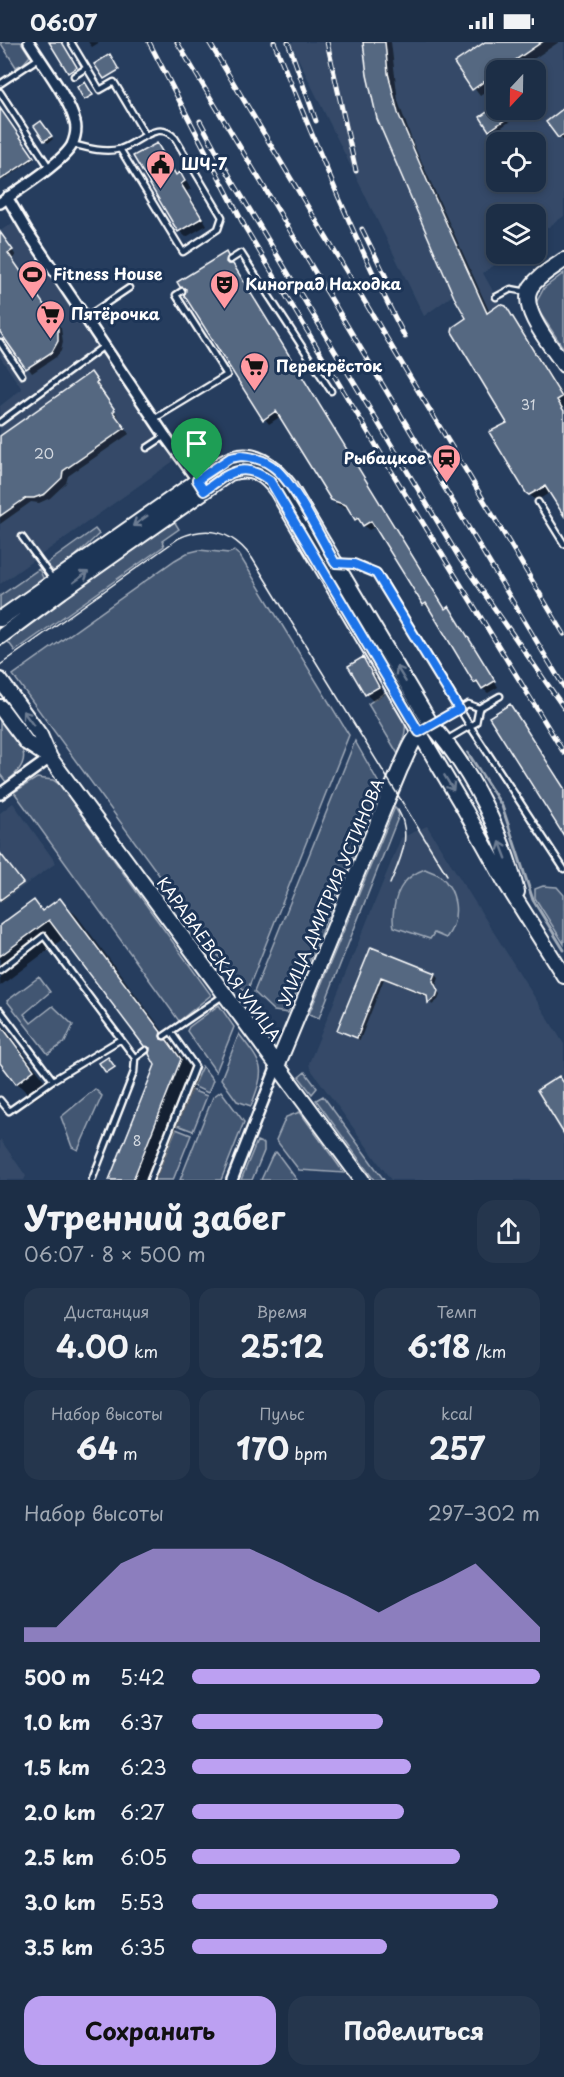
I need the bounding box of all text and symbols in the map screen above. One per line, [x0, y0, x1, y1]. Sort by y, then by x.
text: 06:07 [30, 5, 97, 38]
north arrow [486, 60, 546, 120]
map controls [486, 60, 546, 264]
button: locate [486, 132, 546, 192]
public building icon: ШЧ-7 [144, 148, 176, 190]
place label: ШЧ-7 [181, 151, 228, 175]
button: layers [486, 204, 546, 264]
sports icon: Fitness House [16, 258, 48, 300]
place label: Fitness House [53, 261, 163, 285]
theatre icon: Киноград Находка [208, 268, 240, 310]
place label: Киноград Находка [245, 271, 402, 295]
supermarket icon: Пятёрочка [34, 298, 66, 340]
place label: Пятёрочка [71, 301, 160, 325]
supermarket icon: Перекрёсток [239, 350, 271, 392]
place label: Перекрёсток [276, 353, 383, 377]
house number: 31 [521, 394, 535, 415]
pin [171, 418, 222, 480]
icon: arrive [180, 427, 213, 460]
station icon: Рыбацкое [431, 442, 463, 484]
house number: 20 [34, 443, 54, 464]
place label: Рыбацкое [344, 445, 426, 469]
one-way arrow [133, 515, 149, 527]
one-way arrow [72, 571, 89, 583]
one-way arrow [395, 666, 407, 683]
one-way arrow [21, 710, 34, 726]
street label: УЛИЦА ДМИТРИЯ УСТИНОВА [271, 774, 389, 1009]
one-way arrow [443, 774, 455, 791]
one-way arrow [496, 841, 507, 860]
street label: КАРАВАЕВСКАЯ УЛИЦА [152, 871, 288, 1046]
house number: 8 [133, 1130, 141, 1151]
text: Утренний забег [24, 1191, 285, 1241]
button: share [477, 1200, 540, 1263]
text: 06:07 · 8 × 500 m [24, 1239, 206, 1269]
text: Дистанция [65, 1299, 149, 1323]
text: Время [256, 1299, 308, 1323]
text: Темп [437, 1299, 477, 1323]
text: 4.00 [56, 1323, 129, 1368]
text: 25:12 [240, 1323, 324, 1368]
text: 6:18 [408, 1323, 471, 1368]
text: km [129, 1339, 158, 1363]
text: /km [471, 1339, 506, 1363]
text: Набор высоты [51, 1401, 163, 1425]
text: Пульс [259, 1401, 305, 1425]
text: kcal [441, 1401, 473, 1425]
text: 64 [76, 1425, 118, 1470]
text: 170 [236, 1425, 289, 1470]
text: 257 [429, 1425, 485, 1470]
text: m [118, 1441, 138, 1465]
text: bpm [289, 1441, 328, 1465]
text: Набор высоты [24, 1498, 164, 1528]
text: 297–302 m [428, 1498, 540, 1528]
text: 500 m [24, 1662, 91, 1692]
text: 5:42 [120, 1662, 165, 1692]
text: 1.0 km [24, 1707, 91, 1737]
text: 6:37 [120, 1707, 163, 1737]
text: 1.5 km [24, 1752, 90, 1782]
text: 6:23 [120, 1752, 167, 1782]
text: 2.0 km [24, 1797, 96, 1827]
text: 6:27 [120, 1797, 165, 1827]
text: 2.5 km [24, 1842, 94, 1872]
text: 6:05 [120, 1842, 167, 1872]
text: 3.0 km [24, 1887, 96, 1917]
text: 5:53 [120, 1887, 164, 1917]
text: 3.5 km [24, 1932, 93, 1962]
text: 6:35 [120, 1932, 165, 1962]
button: Сохранить [24, 1996, 276, 2065]
button: Поделиться [288, 1996, 540, 2065]

